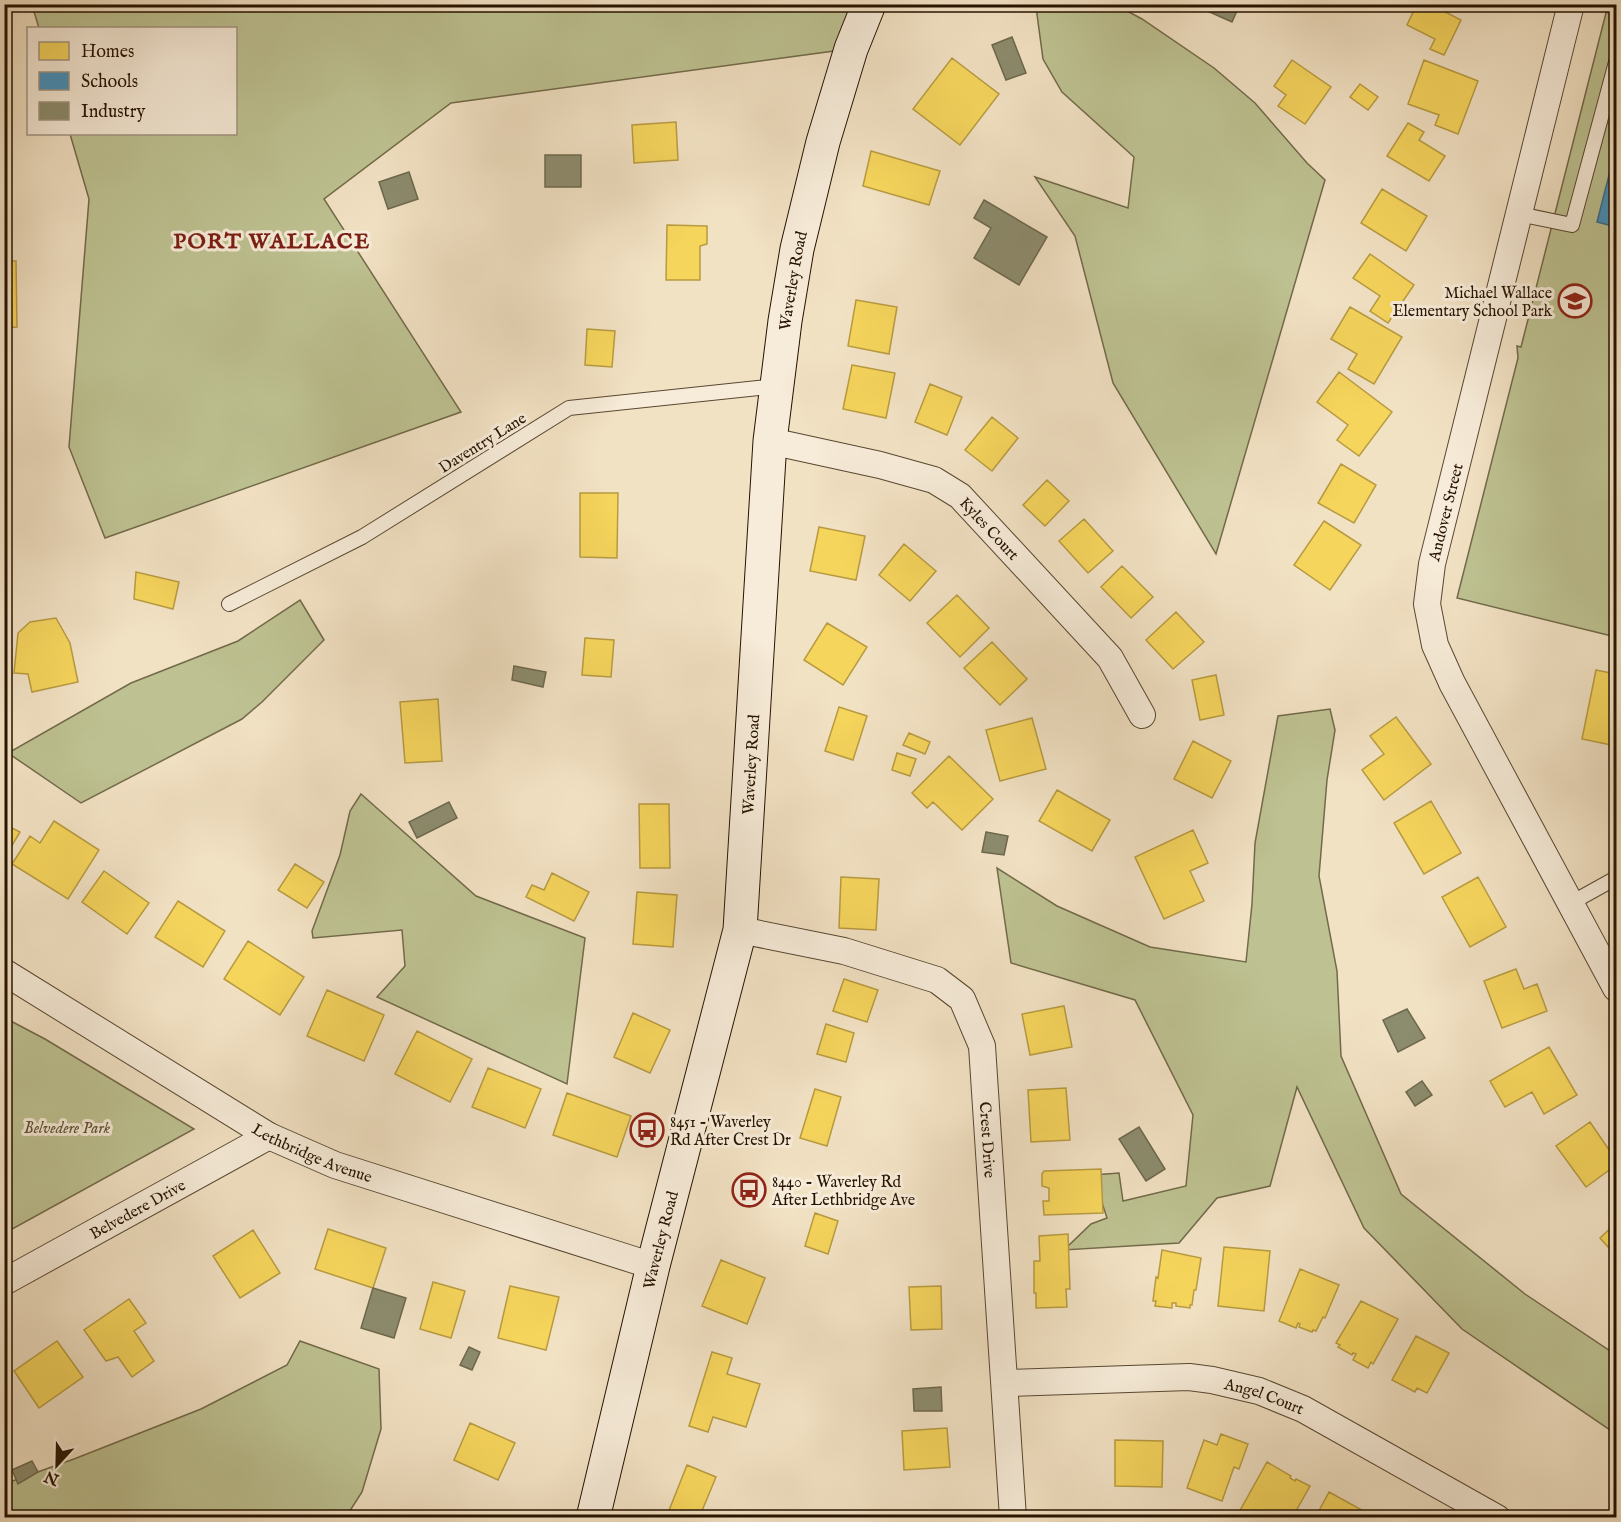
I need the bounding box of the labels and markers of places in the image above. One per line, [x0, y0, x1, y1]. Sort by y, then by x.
school or university icon: Michael Wallace Elementary School Park [1557, 283, 1593, 319]
place label: Michael Wallace Elementary School Park [1392, 284, 1552, 322]
bus stop icon: 8451 - Waverley Rd After Crest Dr [629, 1112, 665, 1148]
place label: 8451 - Waverley Rd After Crest Dr [670, 1113, 791, 1151]
bus stop icon: 8440 - Waverley Rd After Lethbridge Ave [731, 1172, 767, 1208]
place label: 8440 - Waverley Rd After Lethbridge Ave [771, 1173, 915, 1211]

